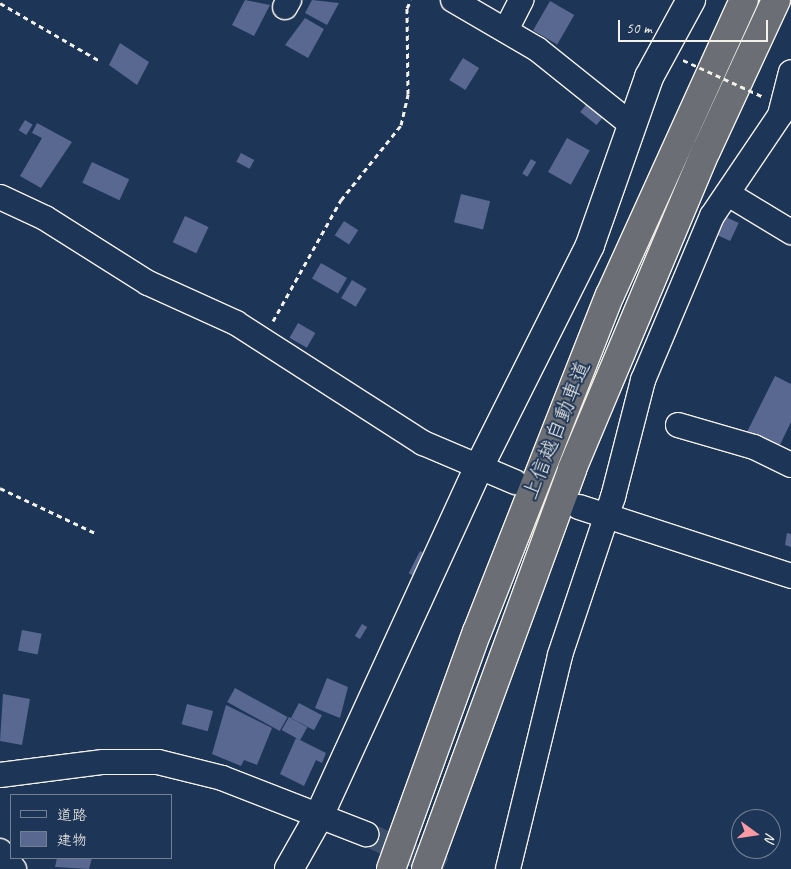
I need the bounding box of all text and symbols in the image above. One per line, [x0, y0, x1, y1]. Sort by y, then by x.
scale bar [621, 10, 771, 42]
text: 50 m [626, 19, 652, 38]
street label: 上信越自動車道 [517, 357, 595, 503]
legend [10, 794, 172, 859]
text: 道路 [57, 806, 87, 825]
north arrow [731, 809, 781, 859]
text: 建物 [57, 831, 87, 850]
text: N [761, 831, 779, 844]

